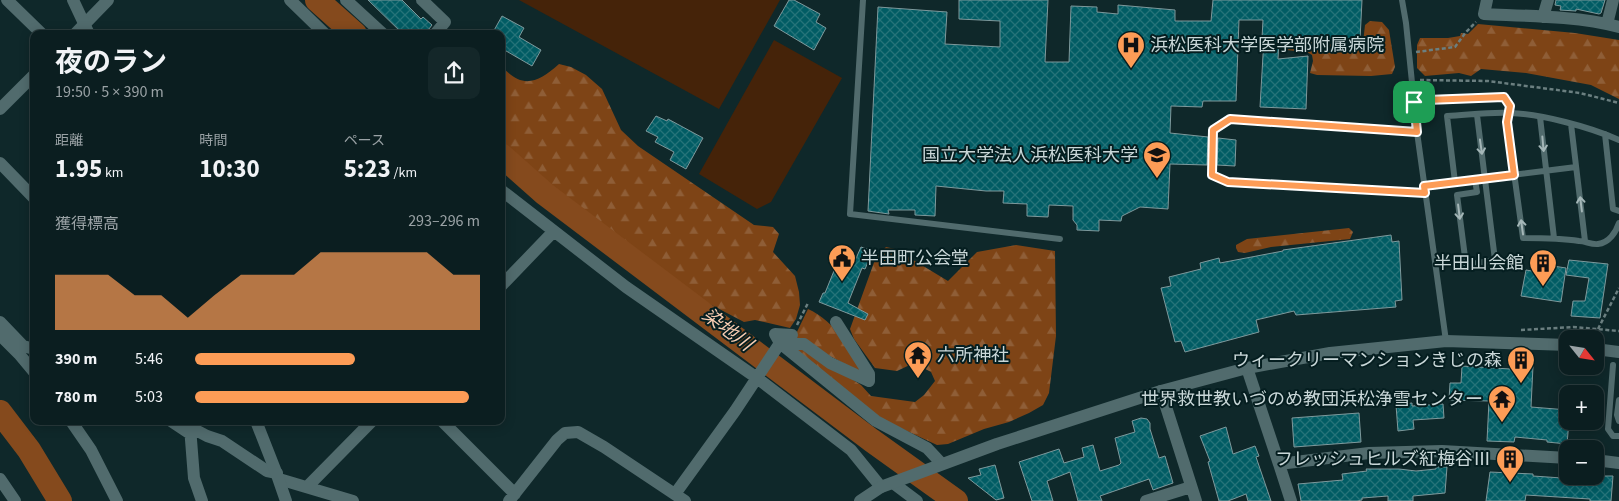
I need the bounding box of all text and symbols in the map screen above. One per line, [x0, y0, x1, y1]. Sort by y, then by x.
hospital icon: 浜松医科大学医学部附属病院 [1116, 30, 1146, 69]
place label: 浜松医科大学医学部附属病院 [1150, 33, 1384, 58]
text: 夜のラン [55, 42, 167, 82]
button: share [428, 47, 480, 99]
text: 19:50 · 5 × 390 m [55, 81, 164, 103]
pin [1393, 81, 1435, 123]
icon: arrive [1400, 88, 1428, 116]
text: 距離 [55, 131, 83, 151]
text: 時間 [199, 131, 227, 151]
text: ペース [344, 131, 385, 151]
one-way arrow [1538, 136, 1547, 152]
one-way arrow [1477, 138, 1487, 154]
school or university icon: 国立大学法人浜松医科大学 [1142, 140, 1172, 179]
place label: 国立大学法人浜松医科大学 [922, 143, 1138, 168]
text: 1.95 [55, 151, 102, 187]
text: 10:30 [199, 151, 260, 187]
text: 5:23 [344, 151, 391, 187]
text: km [102, 163, 123, 183]
text: /km [391, 163, 417, 183]
one-way arrow [1575, 197, 1585, 213]
one-way arrow [1454, 203, 1464, 219]
text: 293–296 m [408, 210, 480, 232]
text: 獲得標高 [55, 213, 119, 235]
one-way arrow [1516, 219, 1526, 235]
public building icon: 半田町公会堂 [827, 243, 857, 282]
place label: 半田町公会堂 [861, 246, 969, 271]
building icon: 半田山会館 [1528, 248, 1558, 287]
place label: 半田山会館 [1434, 251, 1524, 276]
water label: 染地川 [696, 302, 759, 359]
north arrow [1559, 330, 1604, 375]
map controls [1559, 330, 1604, 485]
temple icon: 六所神社 [903, 340, 933, 379]
place label: 六所神社 [937, 343, 1009, 368]
building icon: ウィークリーマンションきじの森 [1506, 345, 1536, 384]
text: 390 m [55, 348, 97, 370]
text: 5:46 [135, 348, 163, 370]
place label: ウィークリーマンションきじの森 [1232, 348, 1502, 373]
temple icon: 世界救世教いづのめ教団浜松浄雪センター [1487, 384, 1517, 423]
button: + [1559, 385, 1604, 430]
text: 780 m [55, 386, 97, 408]
text: 5:03 [135, 386, 163, 408]
place label: 世界救世教いづのめ教団浜松浄雪センター [1141, 387, 1483, 412]
button: − [1559, 440, 1604, 485]
building icon: フレッシュヒルズ紅梅谷Ⅲ [1495, 444, 1525, 483]
place label: フレッシュヒルズ紅梅谷Ⅲ [1275, 447, 1491, 472]

